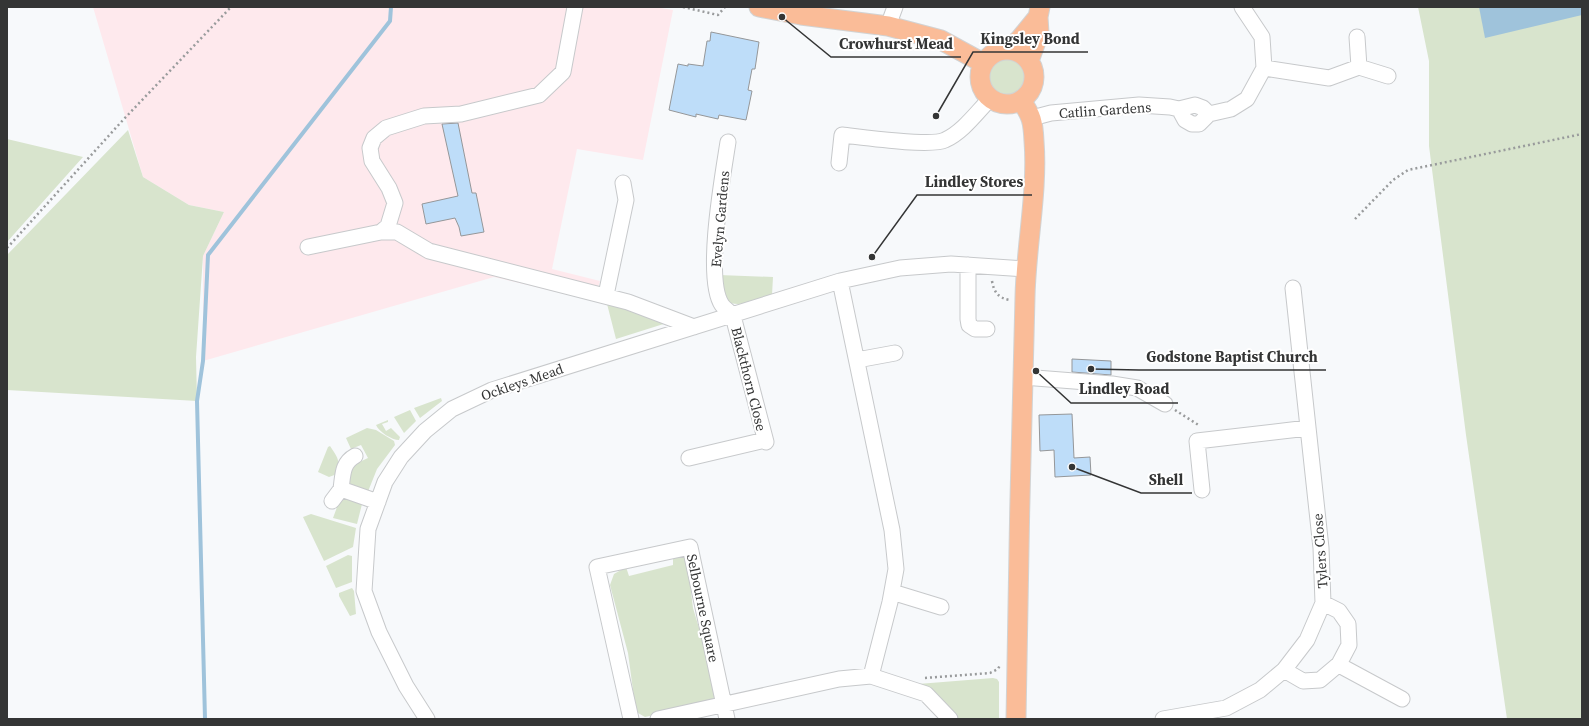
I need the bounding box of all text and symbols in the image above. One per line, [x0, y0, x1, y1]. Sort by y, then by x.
callout: Kingsley Bond [973, 25, 1088, 52]
text: Kingsley Bond [980, 28, 1080, 49]
callout: Crowhurst Mead [831, 30, 961, 57]
text: Crowhurst Mead [839, 33, 953, 54]
street label: Catlin Gardens [1058, 97, 1152, 123]
callout: Lindley Stores [917, 168, 1032, 195]
street label: Evelyn Gardens [706, 170, 734, 268]
text: Lindley Stores [925, 171, 1023, 192]
street label: Blackthorn Close [726, 325, 772, 433]
callout: Godstone Baptist Church [1139, 343, 1326, 370]
text: Godstone Baptist Church [1146, 346, 1318, 367]
street label: Ockleys Mead [478, 358, 566, 405]
callout: Lindley Road [1071, 376, 1178, 403]
text: Lindley Road [1079, 378, 1169, 399]
callout: Shell [1141, 466, 1192, 493]
text: Shell [1149, 469, 1183, 490]
street label: Tylers Close [1307, 513, 1333, 589]
street label: Selbourne Square [682, 552, 724, 664]

